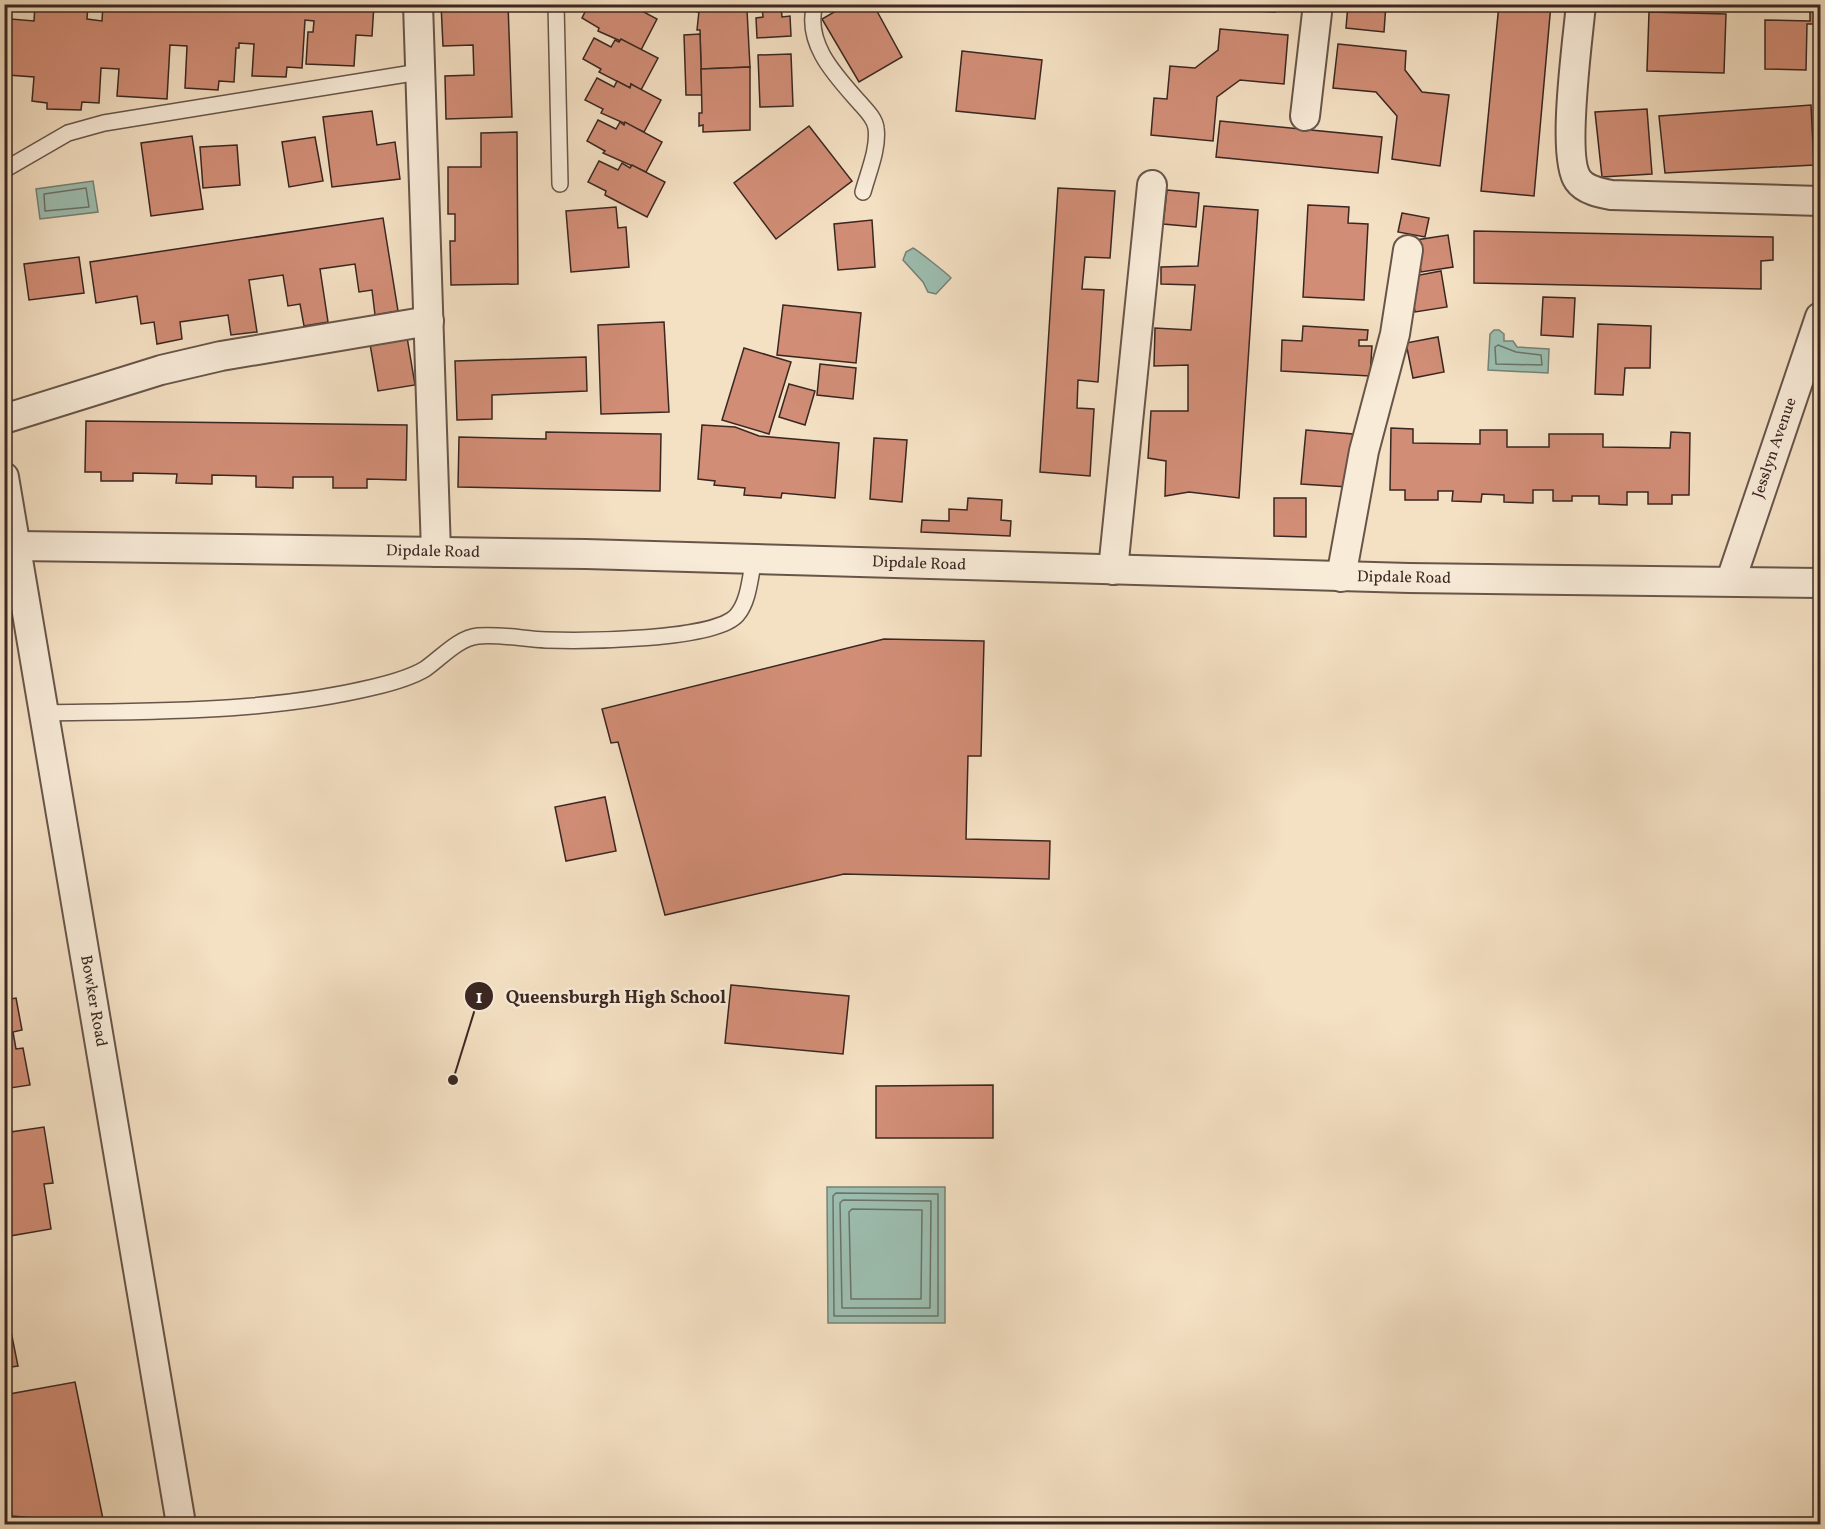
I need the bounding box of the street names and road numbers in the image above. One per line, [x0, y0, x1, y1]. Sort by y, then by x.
street label: Jesslyn Avenue [1747, 395, 1803, 501]
street label: Dipdale Road [386, 540, 480, 564]
street label: Dipdale Road [871, 551, 967, 577]
street label: Dipdale Road [1357, 566, 1451, 590]
street label: Bowker Road [74, 953, 112, 1049]

